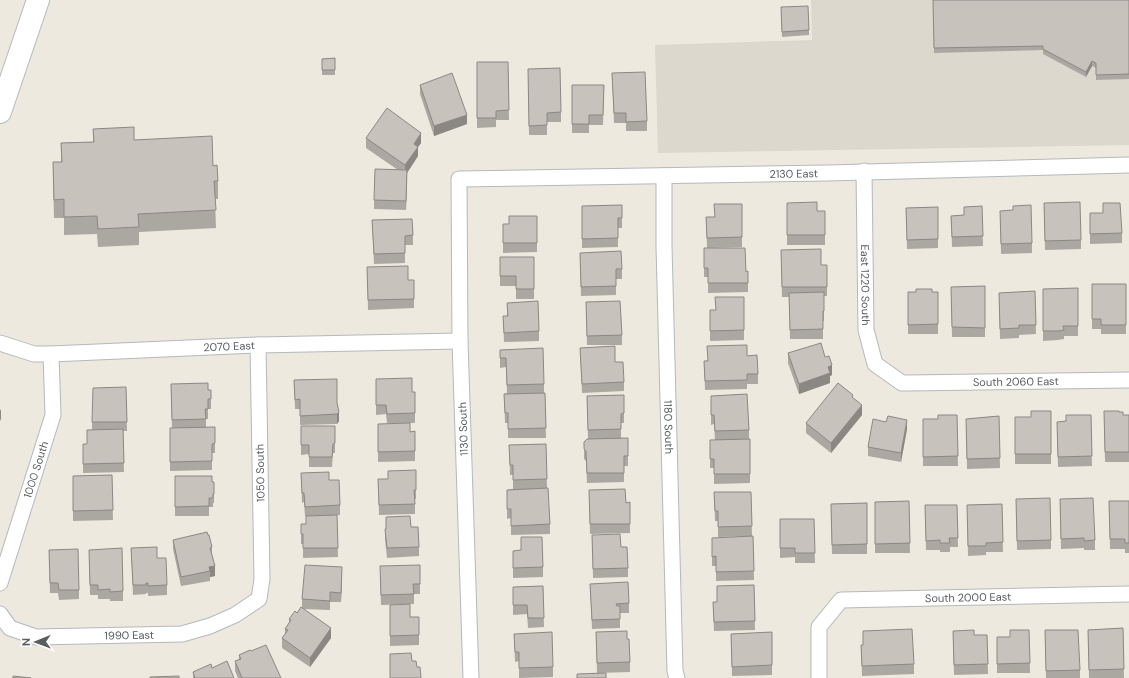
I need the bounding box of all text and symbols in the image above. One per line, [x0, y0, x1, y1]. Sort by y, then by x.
street label: 2130 East [769, 166, 818, 181]
street label: East 1220 South [858, 244, 873, 326]
street label: 2070 East [203, 338, 255, 354]
street label: South 2060 East [973, 374, 1059, 389]
street label: 1180 South [661, 400, 676, 454]
street label: 1130 South [455, 402, 471, 456]
street label: 1000 South [20, 439, 51, 500]
street label: 1050 South [252, 444, 268, 502]
street label: South 2000 East [925, 589, 1011, 605]
north arrow [16, 622, 56, 662]
street label: 1990 East [104, 628, 154, 643]
text: N [19, 638, 33, 646]

